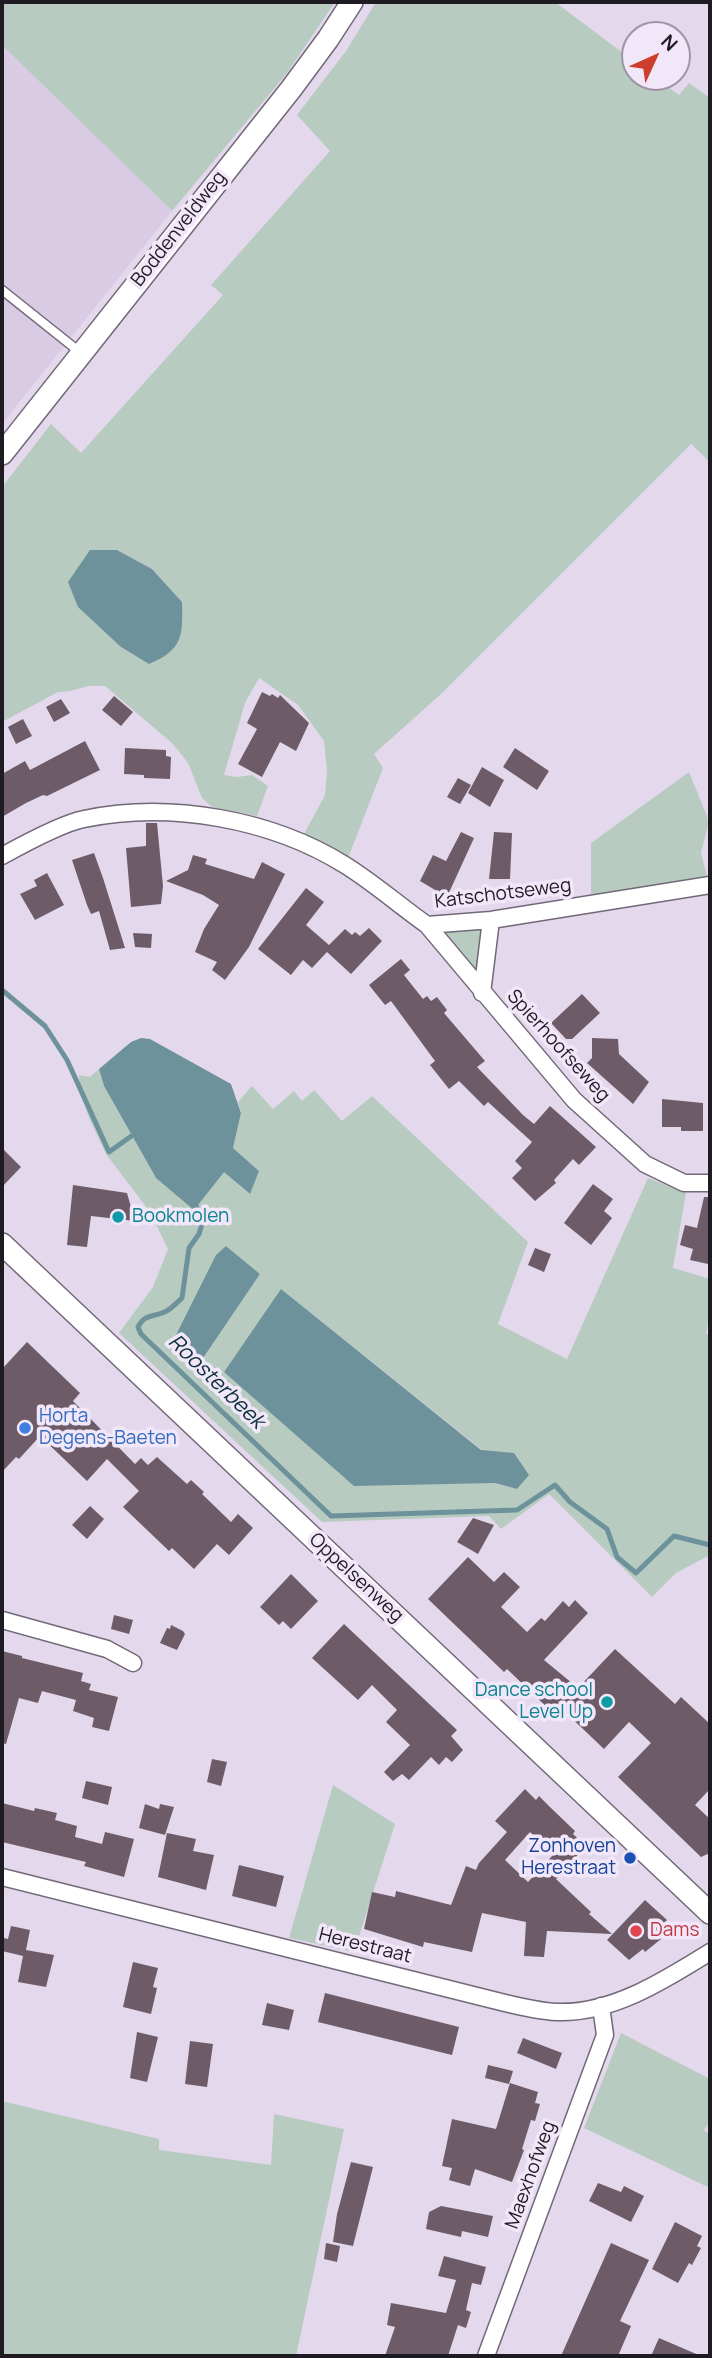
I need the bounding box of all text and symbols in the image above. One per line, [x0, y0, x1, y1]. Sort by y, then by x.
north arrow [621, 21, 691, 91]
text: N [655, 29, 683, 57]
street label: Boddenveldweg [127, 167, 231, 291]
street label: Katschotseweg [433, 874, 573, 914]
street label: Spierhoofseweg [502, 985, 614, 1107]
place label: Bookmolen [132, 1206, 229, 1228]
marker: Bookmolen [110, 1209, 126, 1225]
water label: Roosterbeek [163, 1330, 269, 1434]
place label: Horta Degens-Baeten [39, 1406, 177, 1450]
marker: Horta Degens-Baeten [17, 1420, 33, 1436]
street label: Oppelsenweg [304, 1529, 408, 1627]
place label: Dance school Level Up [475, 1680, 593, 1724]
marker: Dance school Level Up [599, 1694, 615, 1710]
place label: Zonhoven Herestraat [521, 1836, 616, 1880]
marker: Zonhoven Herestraat [622, 1850, 638, 1866]
place label: Dams [650, 1920, 699, 1942]
street label: Herestraat [316, 1923, 414, 1969]
marker: Dams [628, 1923, 644, 1939]
street label: Maexhofweg [501, 2118, 561, 2232]

